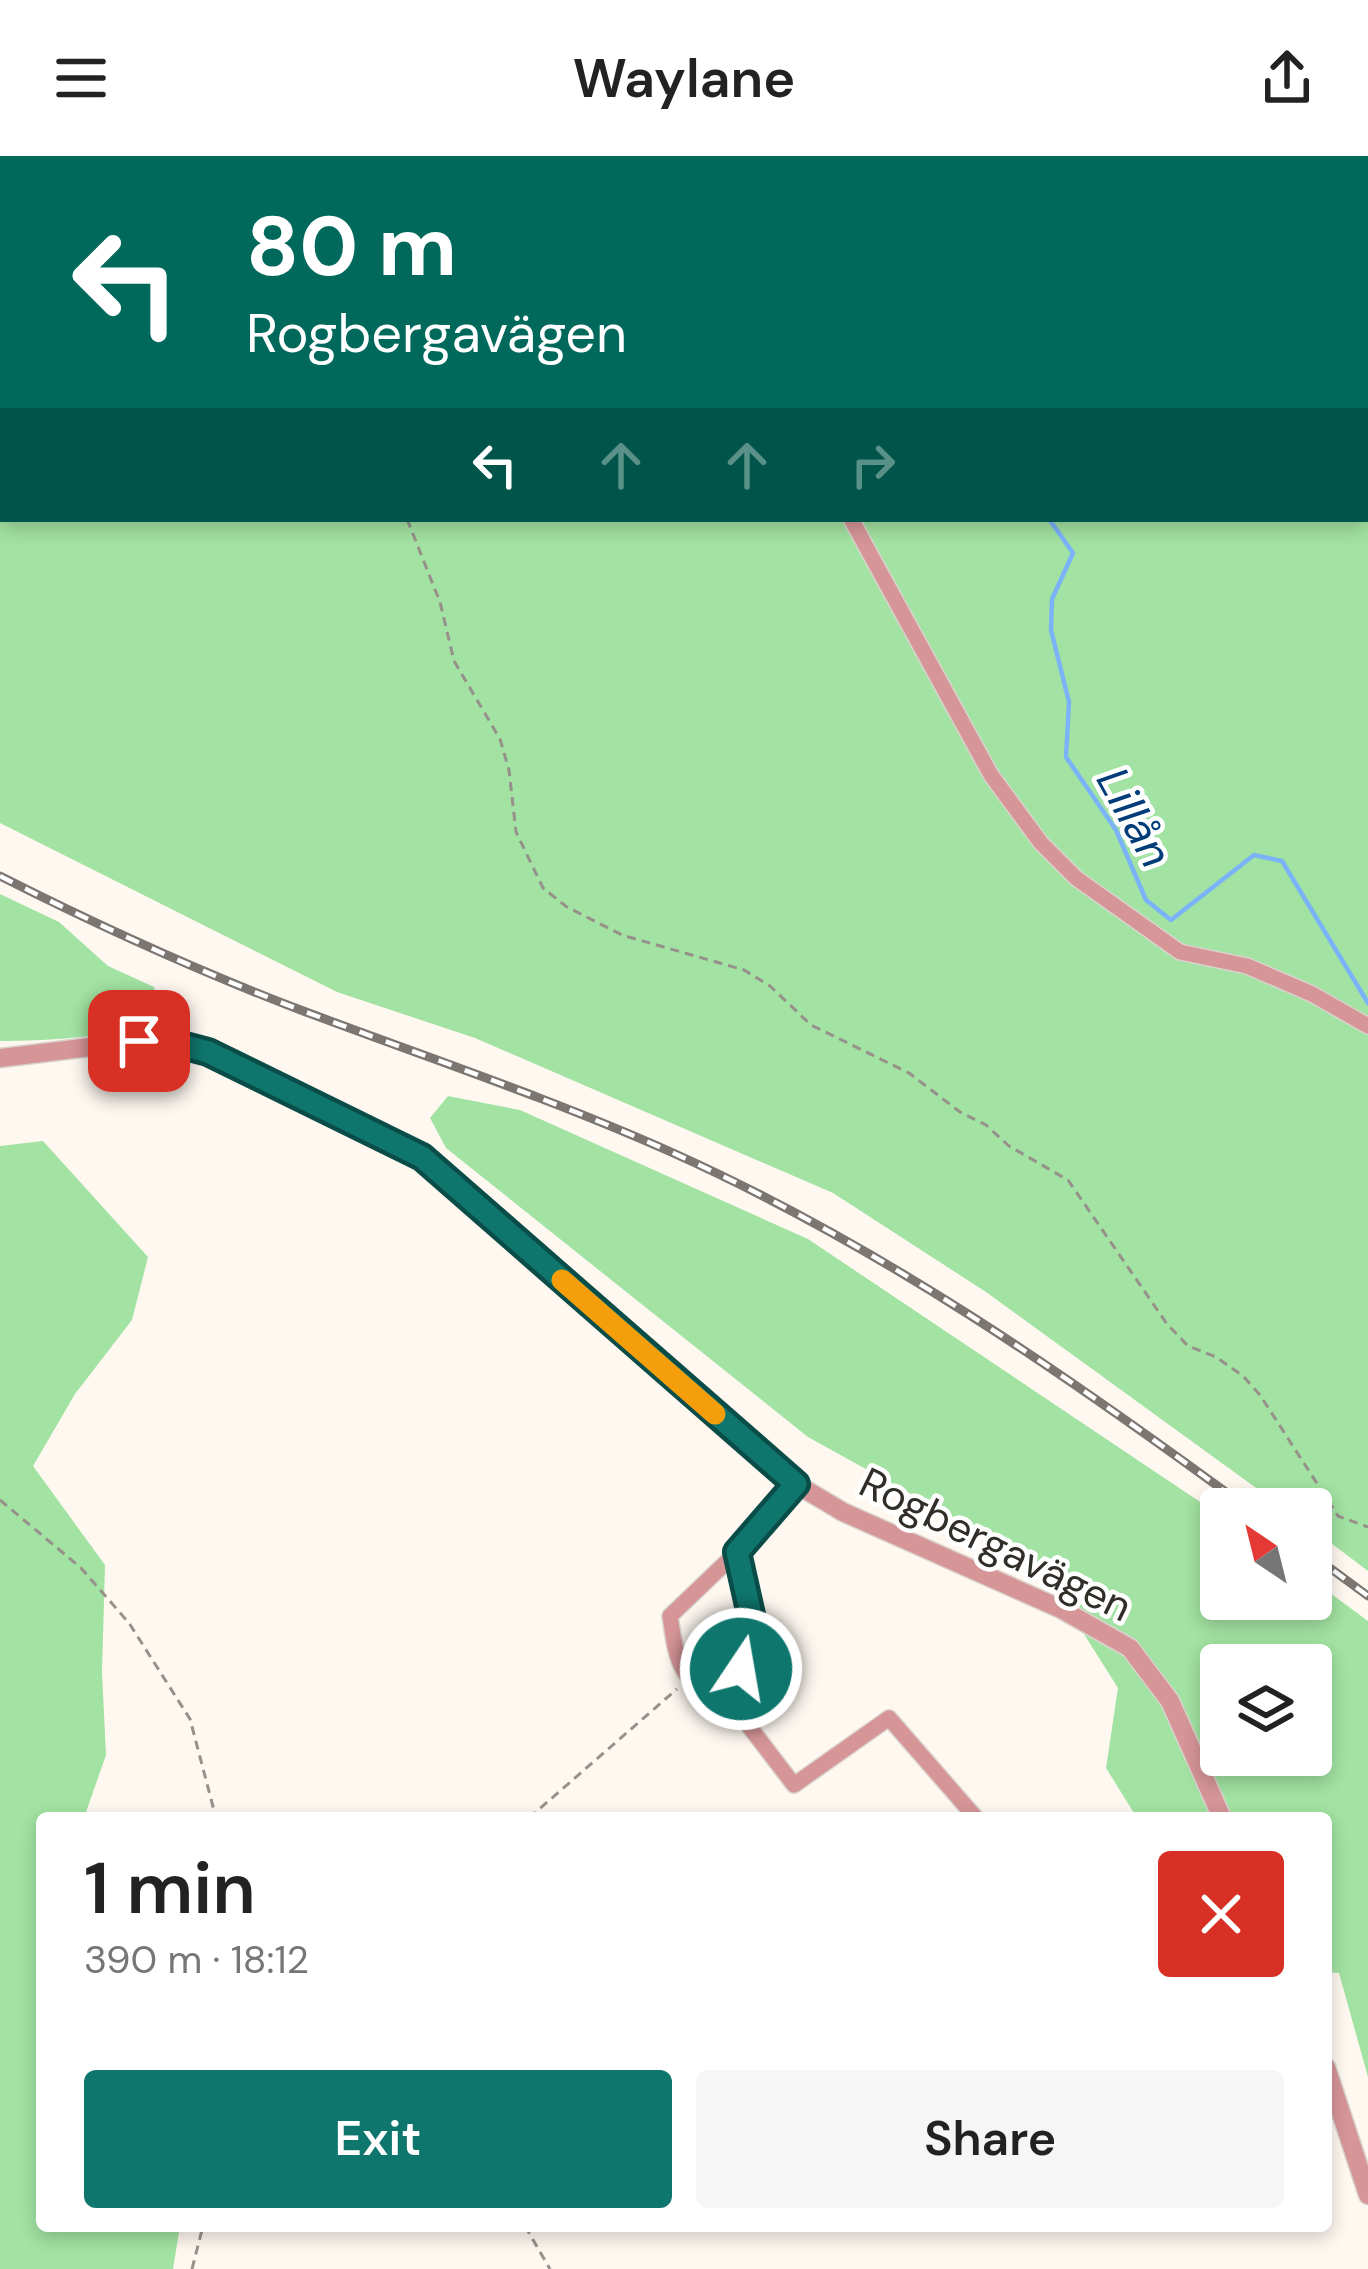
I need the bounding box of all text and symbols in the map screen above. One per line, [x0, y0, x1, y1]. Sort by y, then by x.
text: Waylane [573, 43, 795, 114]
icon: menu [48, 45, 114, 111]
icon: share [1254, 45, 1320, 111]
text: 80 m [246, 192, 457, 301]
icon: left [48, 204, 204, 360]
text: Rogbergavägen [246, 298, 627, 369]
icon: left [462, 432, 528, 498]
icon: ahead [588, 432, 654, 498]
icon: ahead [714, 432, 780, 498]
icon: right [840, 432, 906, 498]
water label: Lillån [1083, 757, 1186, 878]
pin [88, 990, 190, 1092]
icon: arrive [106, 1008, 172, 1074]
street label: Rogbergavägen [851, 1455, 1141, 1634]
north arrow [1200, 1488, 1332, 1620]
map controls [1200, 1488, 1332, 1776]
position arrow [678, 1606, 804, 1732]
button: layers [1200, 1644, 1332, 1776]
text: 1 min [84, 1842, 256, 1935]
button: close [1158, 1851, 1284, 1977]
text: 390 m · 18:12 [84, 1934, 309, 1985]
button: Exit [84, 2070, 672, 2208]
button: Share [696, 2070, 1284, 2208]

